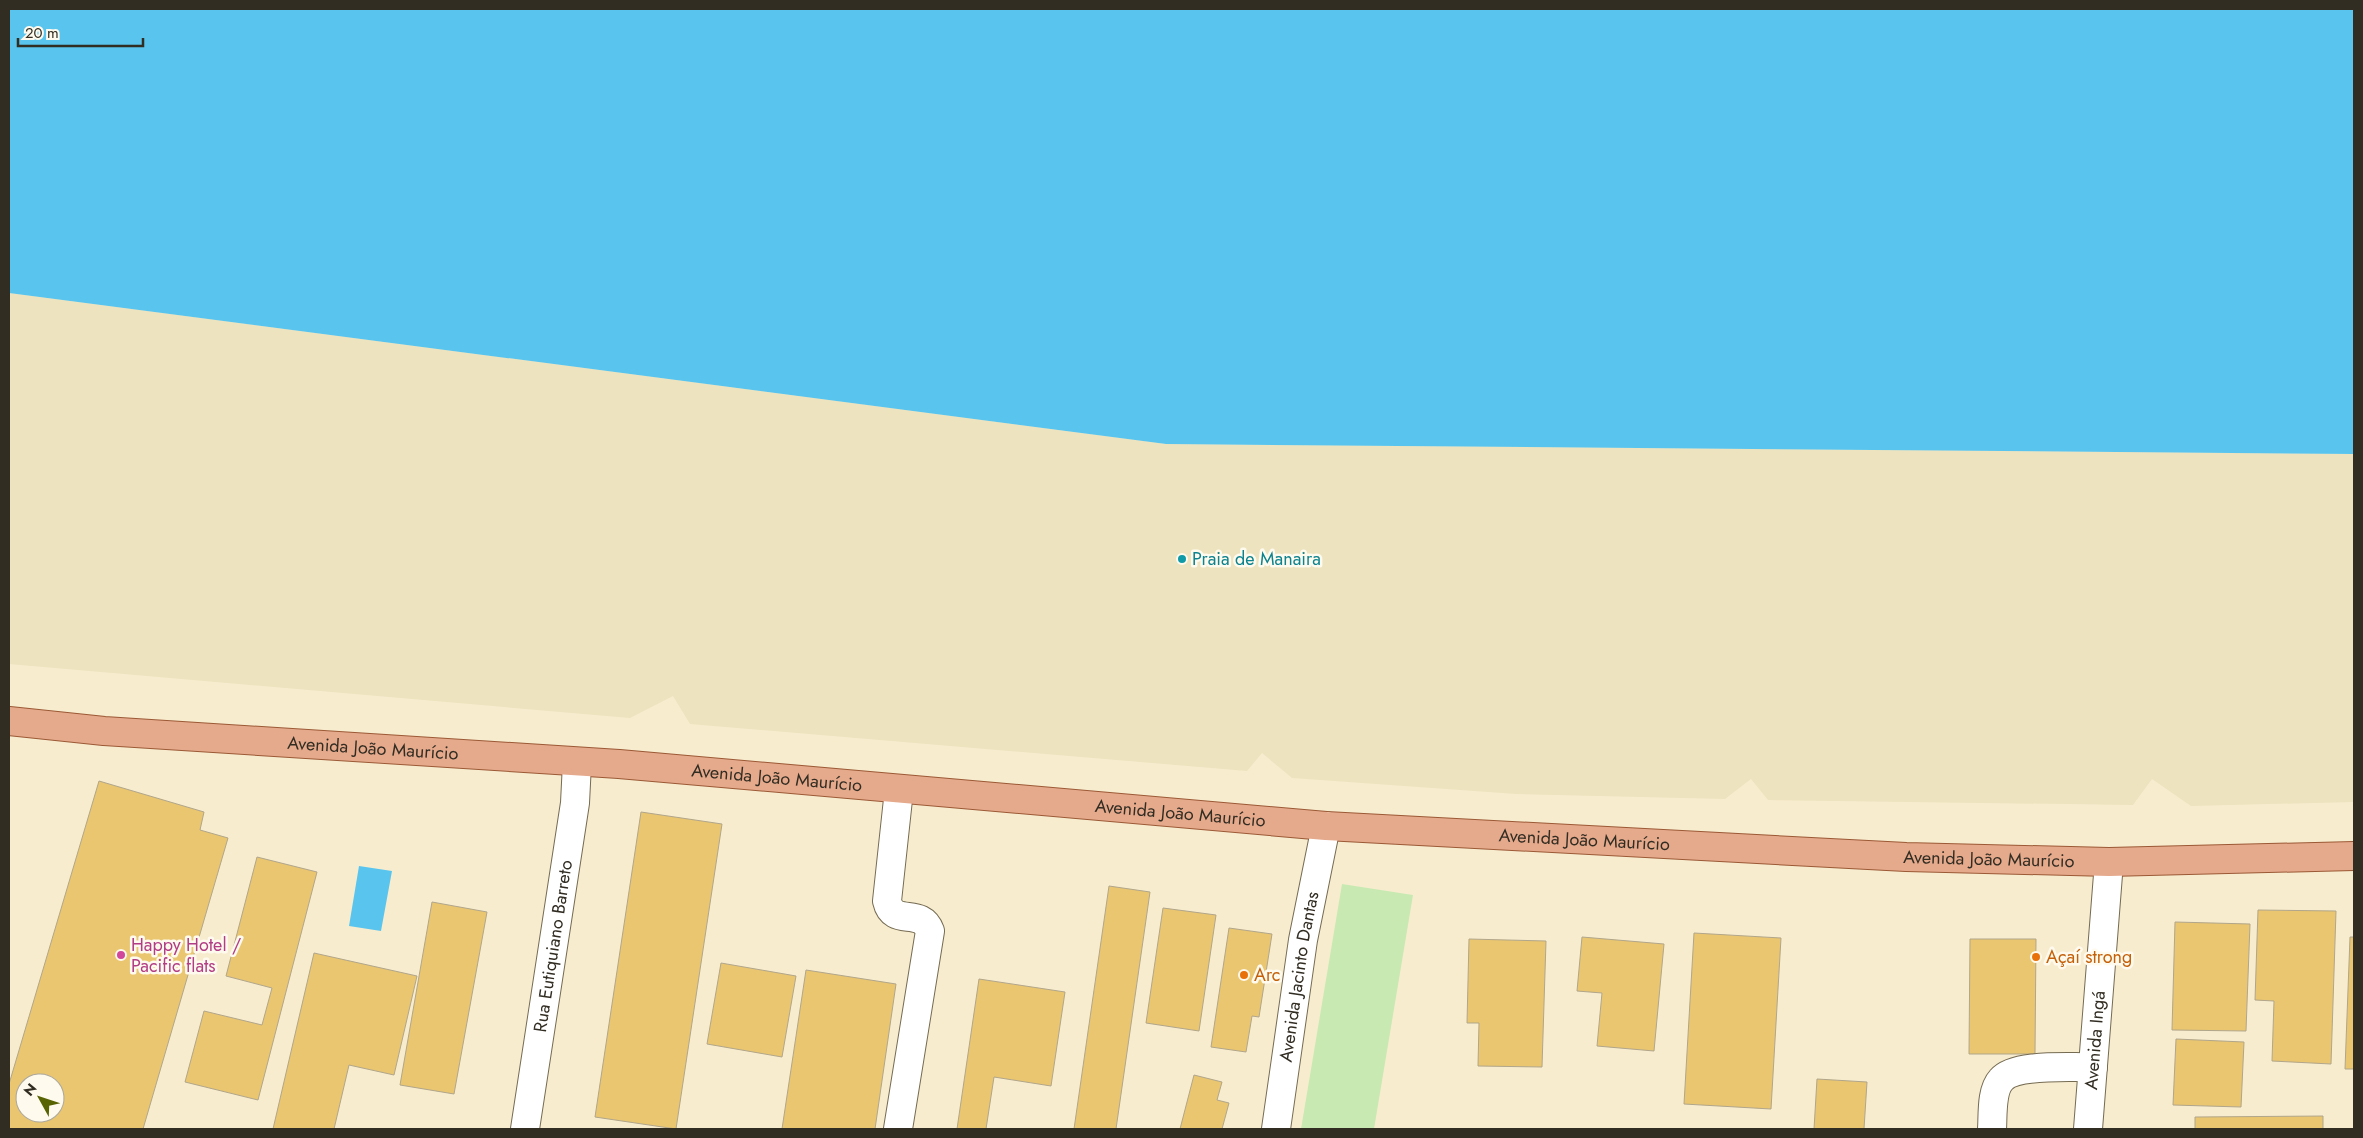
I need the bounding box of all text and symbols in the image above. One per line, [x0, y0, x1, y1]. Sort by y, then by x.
scale bar [18, 15, 142, 47]
text: 20 m [25, 22, 59, 44]
place label: Praia de Manaira [1192, 546, 1321, 572]
marker: Praia de Manaira [1176, 553, 1188, 565]
street label: Avenida João Maurício [287, 730, 459, 767]
street label: Avenida João Maurício [690, 757, 863, 798]
street label: Avenida João Maurício [1094, 793, 1267, 834]
street label: Avenida João Maurício [1498, 822, 1671, 857]
street label: Avenida João Maurício [1903, 844, 2075, 874]
street label: Rua Eutiquiano Barreto [527, 858, 579, 1034]
street label: Avenida Jacinto Dantas [1273, 889, 1325, 1064]
place label: Happy Hotel / Pacific flats [131, 932, 241, 979]
place label: Açaí strong [2046, 944, 2132, 970]
marker: Happy Hotel / Pacific flats [115, 949, 127, 961]
marker: Açaí strong [2030, 951, 2042, 963]
place label: Arc [1254, 962, 1280, 988]
marker: Arc [1238, 969, 1250, 981]
street label: Avenida Ingá [2078, 990, 2112, 1091]
north arrow [15, 1073, 65, 1123]
text: N [19, 1079, 41, 1100]

